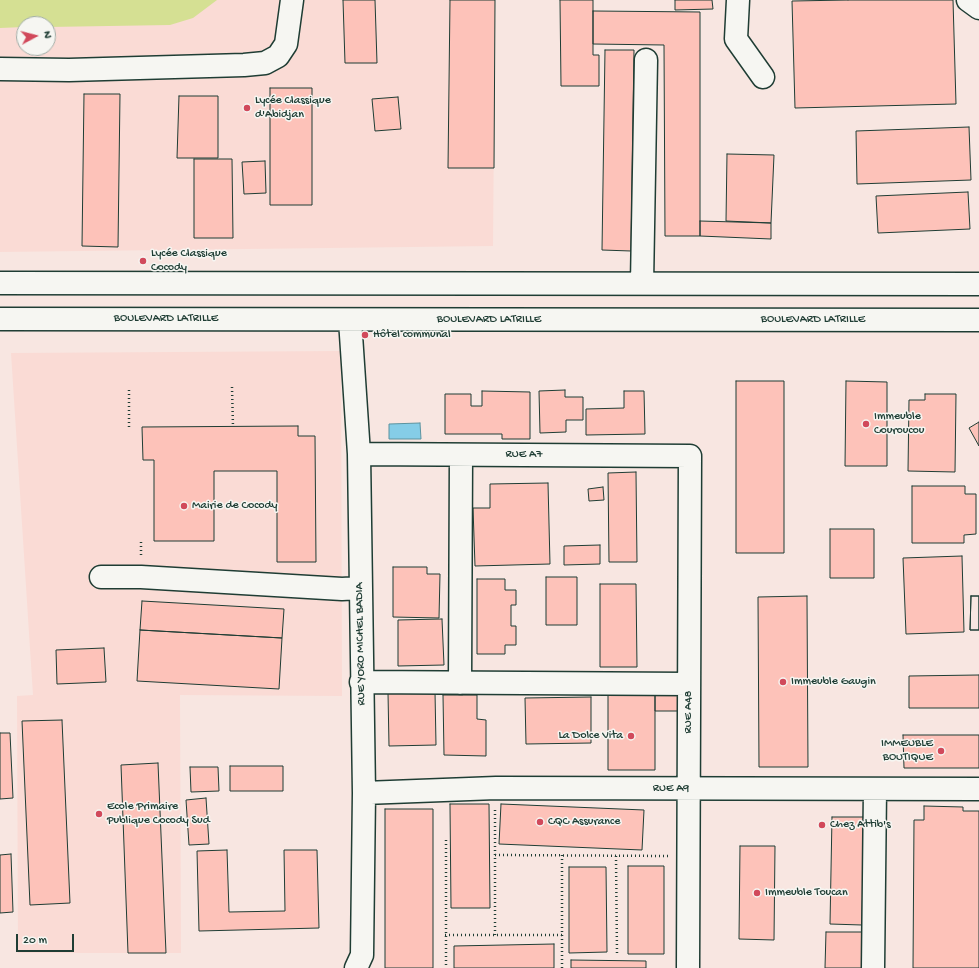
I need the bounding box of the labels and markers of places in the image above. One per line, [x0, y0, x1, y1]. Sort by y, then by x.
place label: Lycée Classique d'Abidjan [255, 94, 331, 122]
marker: Lycée Classique d'Abidjan [242, 103, 252, 113]
place label: Lycée Classique Cocody [151, 247, 227, 275]
marker: Lycée Classique Cocody [138, 256, 148, 266]
place label: Hôtel communal [373, 328, 451, 342]
marker: Hôtel communal [360, 330, 370, 340]
place label: Immeuble Couroucou [874, 410, 924, 438]
marker: Immeuble Couroucou [861, 419, 871, 429]
place label: Mairie de Cocody [192, 499, 278, 513]
marker: Mairie de Cocody [179, 501, 189, 511]
place label: Immeuble Gaugin [791, 675, 876, 689]
marker: Immeuble Gaugin [778, 677, 788, 687]
place label: La Dolce Vita [558, 729, 623, 743]
marker: La Dolce Vita [626, 731, 636, 741]
place label: IMMEUBLE BOUTIQUE [881, 737, 933, 765]
marker: IMMEUBLE BOUTIQUE [936, 746, 946, 756]
place label: Ecole Primaire Publique Cocody Sud [107, 800, 210, 828]
marker: Ecole Primaire Publique Cocody Sud [94, 809, 104, 819]
place label: CQC Assurance [548, 815, 620, 829]
marker: CQC Assurance [535, 817, 545, 827]
place label: Chez Attib's [830, 818, 891, 832]
marker: Chez Attib's [817, 820, 827, 830]
place label: Immeuble Toucan [765, 886, 848, 900]
marker: Immeuble Toucan [752, 888, 762, 898]

